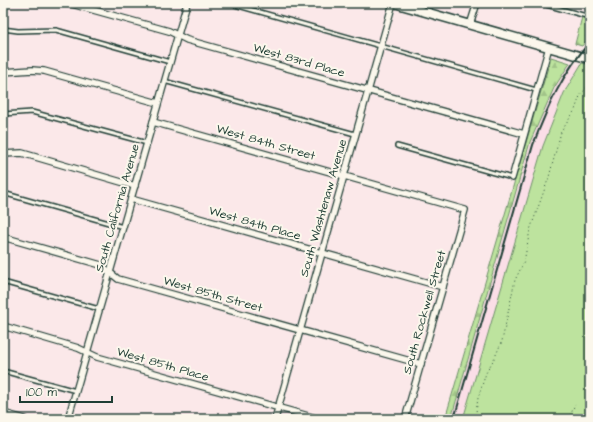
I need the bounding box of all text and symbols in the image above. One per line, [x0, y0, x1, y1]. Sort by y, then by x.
street label: West 83rd Place [251, 39, 347, 82]
street label: West 84th Street [214, 120, 317, 165]
street label: South Washtenaw Avenue [296, 137, 351, 279]
street label: South California Avenue [91, 142, 144, 274]
street label: West 84th Place [207, 202, 303, 245]
street label: South Rockwell Street [399, 248, 450, 376]
street label: West 85th Street [161, 272, 265, 317]
street label: West 85th Place [115, 343, 211, 386]
scale bar [20, 378, 112, 404]
text: 100 m [26, 384, 57, 401]

